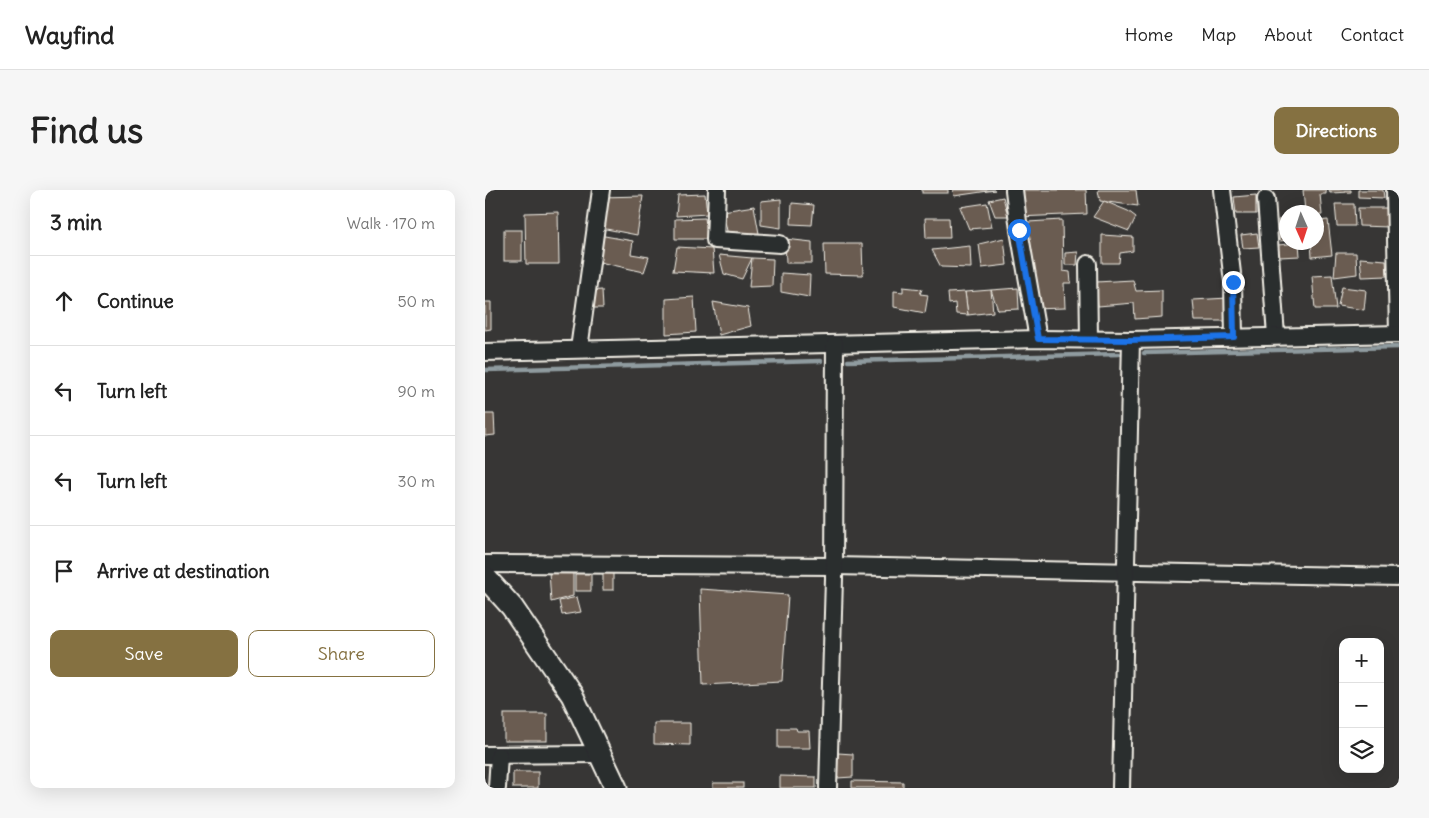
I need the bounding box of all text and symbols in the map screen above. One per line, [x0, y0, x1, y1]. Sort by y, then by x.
text: Wayfind [25, 20, 114, 50]
text: Home [1125, 23, 1173, 46]
text: Map [1201, 23, 1236, 46]
text: About [1264, 23, 1312, 46]
text: Contact [1340, 23, 1404, 46]
button: Directions [1274, 107, 1399, 154]
text: Find us [30, 108, 143, 152]
north arrow [1279, 205, 1324, 250]
text: 3 min [50, 209, 102, 236]
text: Walk · 170 m [346, 213, 435, 233]
route start [1008, 219, 1031, 242]
route end [1222, 271, 1245, 294]
icon: ahead [50, 287, 78, 315]
text: Continue [97, 289, 174, 313]
text: 50 m [397, 291, 435, 311]
icon: left [50, 377, 78, 405]
text: Turn left [97, 379, 167, 403]
text: 90 m [397, 381, 435, 401]
icon: left [50, 467, 78, 495]
text: Turn left [97, 469, 167, 493]
text: 30 m [398, 471, 435, 491]
icon: arrive [50, 557, 78, 585]
text: Arrive at destination [97, 559, 270, 583]
button: Save [50, 630, 238, 677]
button: Share [248, 630, 435, 677]
map controls [1339, 638, 1384, 773]
button: + [1339, 638, 1384, 683]
button: − [1339, 683, 1384, 728]
button: layers [1339, 728, 1384, 773]

